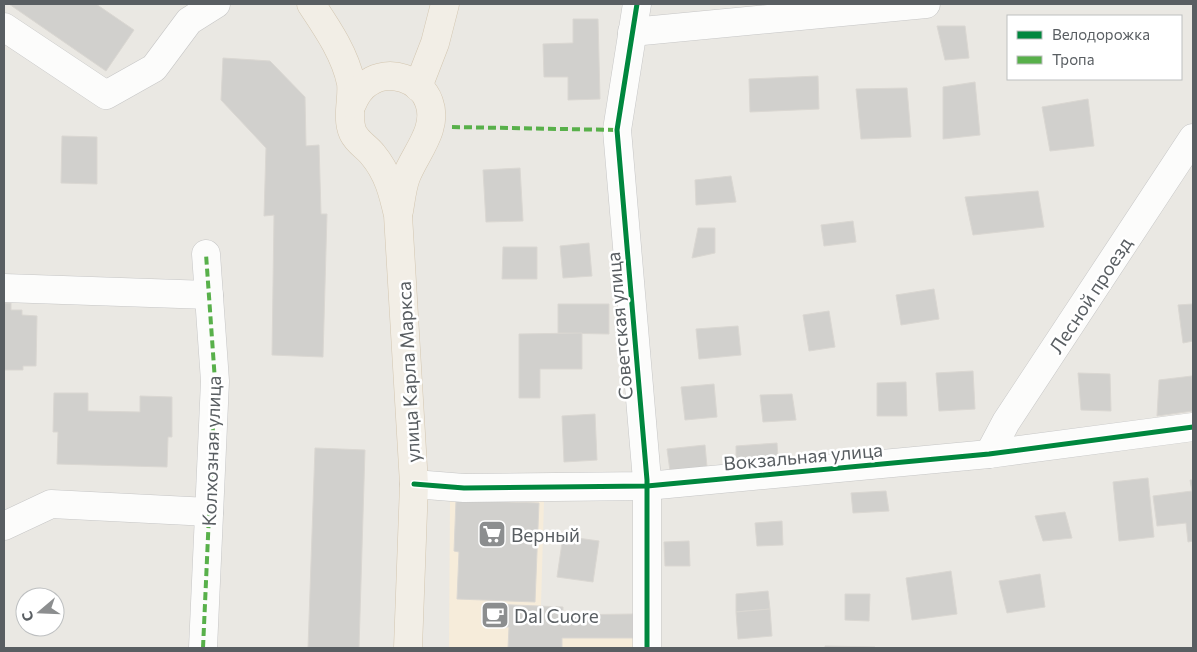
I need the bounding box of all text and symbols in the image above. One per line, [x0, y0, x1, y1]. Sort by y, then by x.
legend [1007, 15, 1182, 80]
text: Велодорожка [1052, 25, 1150, 43]
text: Тропа [1052, 50, 1094, 68]
street label: Лесной проезд [1044, 233, 1136, 357]
street label: Советская улица [601, 251, 637, 401]
street label: улица Карла Маркса [392, 281, 424, 463]
street label: Колхозная улица [197, 375, 225, 527]
street label: Вокзальная улица [722, 438, 884, 474]
supermarket icon: Верный [477, 519, 507, 549]
place label: Верный [511, 523, 580, 546]
north arrow [15, 587, 65, 637]
cafe icon: Dal Cuore [480, 600, 510, 630]
place label: Dal Cuore [514, 604, 599, 627]
text: С [18, 609, 37, 624]

